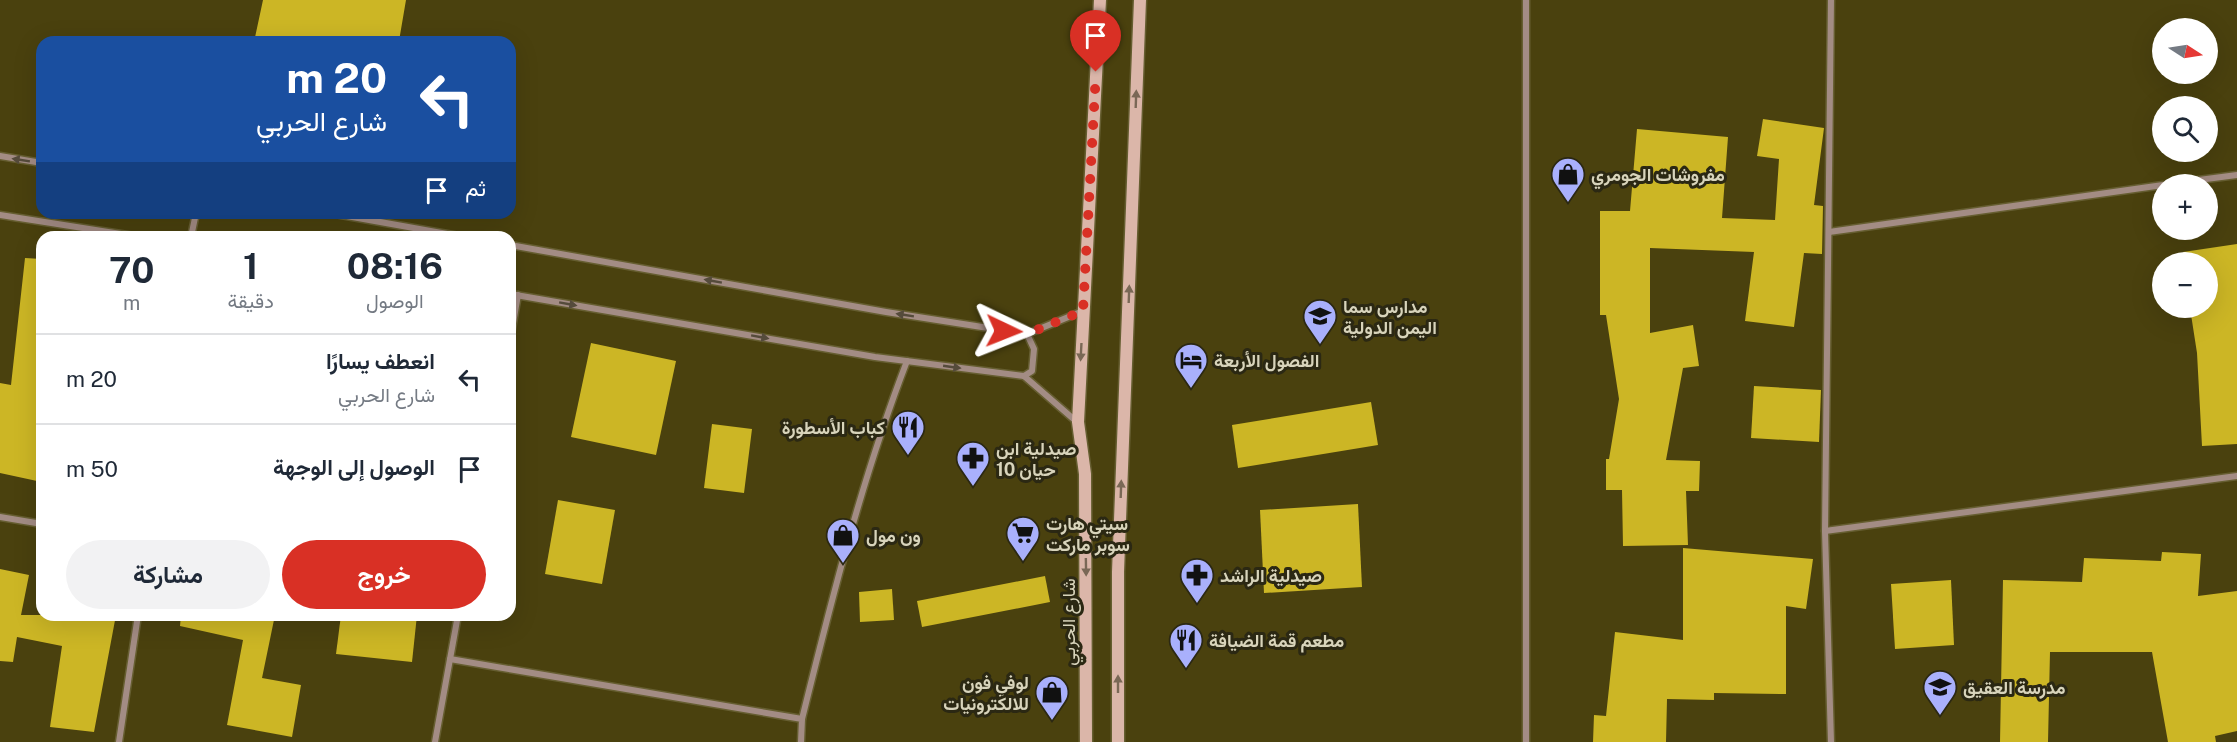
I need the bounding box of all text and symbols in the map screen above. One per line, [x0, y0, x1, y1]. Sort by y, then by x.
pin [1070, 10, 1121, 72]
north arrow [2152, 18, 2218, 84]
map controls [2152, 18, 2218, 318]
icon: arrive [1079, 19, 1112, 52]
text: 20 m [286, 53, 387, 102]
icon: left [408, 60, 486, 138]
one-way arrow [1132, 89, 1141, 108]
button: search [2152, 96, 2218, 162]
text: شارع الحربي [256, 105, 387, 137]
one-way arrow [11, 155, 30, 164]
shop icon: مفروشات الجومري [1550, 156, 1586, 203]
place label: مفروشات الجومري [1591, 164, 1725, 190]
icon: arrive [420, 174, 453, 207]
button: + [2152, 174, 2218, 240]
text: ثم [465, 175, 486, 201]
text: 1 [243, 245, 258, 287]
text: 08:16 [347, 245, 443, 287]
text: 70 [109, 249, 154, 291]
button: − [2152, 252, 2218, 318]
one-way arrow [703, 277, 722, 286]
one-way arrow [1124, 284, 1133, 303]
text: دقيقة [228, 289, 274, 313]
text: الوصول [366, 289, 424, 313]
text: m [123, 291, 140, 315]
place label: مدارس سما اليمن الدولية [1343, 296, 1437, 339]
school or university icon: مدارس سما اليمن الدولية [1302, 298, 1338, 345]
position arrow [972, 299, 1036, 363]
one-way arrow [558, 300, 577, 309]
one-way arrow [895, 311, 914, 320]
one-way arrow [750, 333, 769, 342]
hotel icon: الفصول الأربعة [1173, 342, 1209, 389]
one-way arrow [1077, 343, 1086, 362]
text: انعطف يسارًا [326, 348, 435, 374]
place label: الفصول الأربعة [1214, 350, 1319, 372]
one-way arrow [943, 362, 962, 371]
icon: left [453, 363, 486, 396]
text: 20 m [66, 366, 117, 392]
text: شارع الحربي [338, 383, 435, 407]
restaurant icon: كباب الأسطورة [890, 409, 926, 456]
place label: كباب الأسطورة [782, 417, 885, 439]
place label: صيدلية ابن حيان 10 [996, 438, 1076, 481]
pharmacy icon: صيدلية ابن حيان 10 [955, 440, 991, 487]
icon: arrive [453, 453, 486, 486]
text: الوصول إلى الوجهة [273, 454, 435, 480]
text: 50 m [66, 456, 118, 482]
one-way arrow [1117, 479, 1126, 498]
place label: سيتي هارت سوبر ماركت [1046, 513, 1130, 556]
supermarket icon: سيتي هارت سوبر ماركت [1005, 515, 1041, 562]
shop icon: ون مول [825, 517, 861, 564]
place label: ون مول [866, 525, 921, 547]
button: مشاركة [66, 540, 270, 609]
button: خروج [282, 540, 486, 609]
pharmacy icon: صيدلية الراشد [1179, 557, 1215, 604]
one-way arrow [1081, 558, 1091, 577]
place label: صيدلية الراشد [1220, 565, 1322, 587]
street label: شارع الحربي [1058, 578, 1084, 666]
restaurant icon: مطعم قمة الضيافة [1168, 622, 1204, 669]
place label: مطعم قمة الضيافة [1209, 630, 1344, 653]
school or university icon: مدرسة العقيق [1922, 669, 1958, 716]
place label: لوفي فون للالكترونيات [943, 672, 1029, 715]
shop icon: لوفي فون للالكترونيات [1034, 674, 1070, 721]
one-way arrow [1113, 674, 1123, 693]
place label: مدرسة العقيق [1963, 677, 2066, 699]

